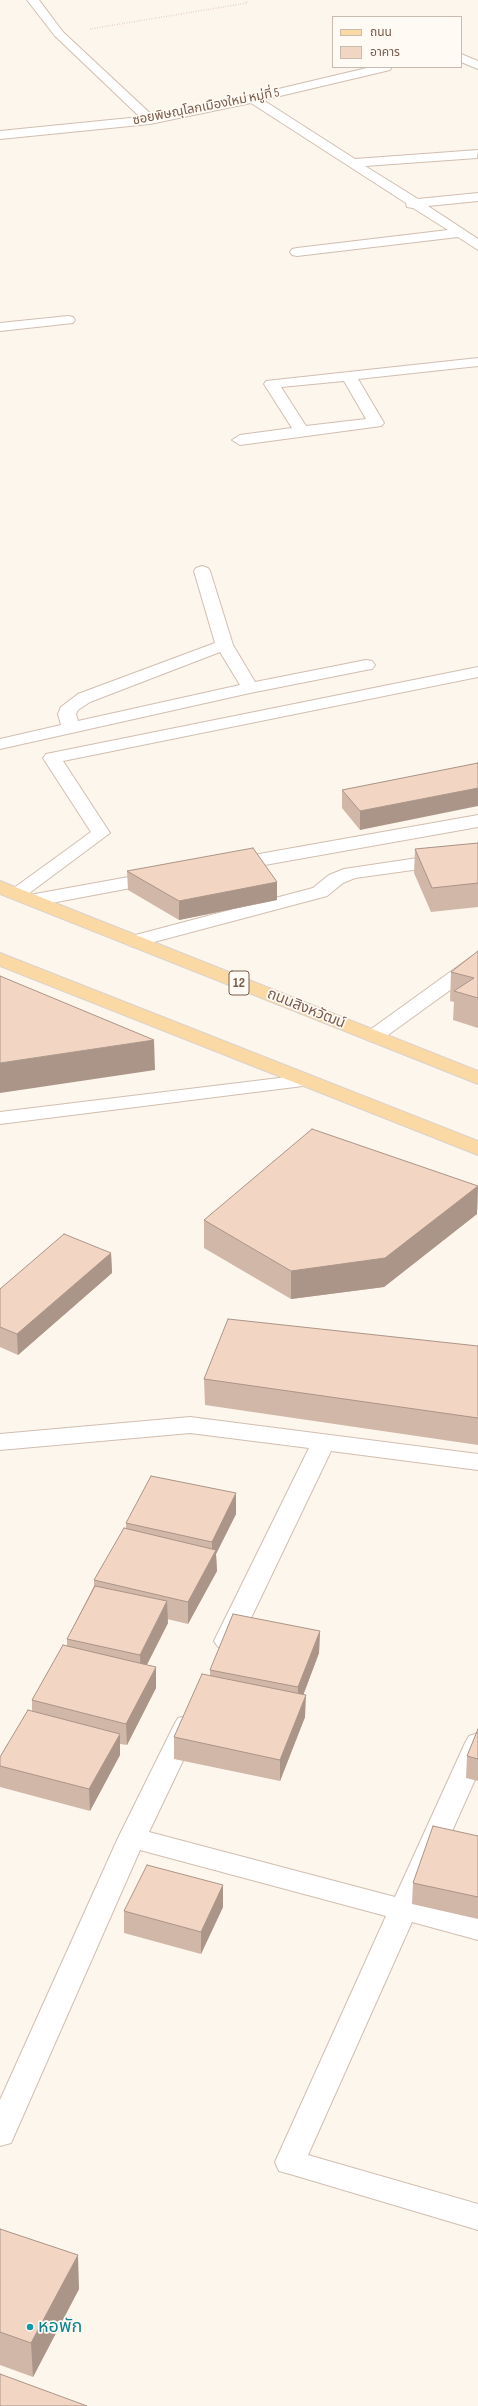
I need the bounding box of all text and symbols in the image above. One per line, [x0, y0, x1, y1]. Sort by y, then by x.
legend [332, 16, 462, 68]
text: ถนน [370, 25, 392, 40]
text: อาคาร [370, 45, 400, 60]
street label: ซอยพิษณุโลกเมืองใหม่ หมู่ที่ 5 [131, 85, 281, 129]
road number: 12 [229, 971, 249, 995]
street label: ถนนสิงหวัฒน์ [264, 985, 348, 1033]
place label: หอพัก [38, 2316, 82, 2338]
marker: หอพัก [25, 2322, 35, 2332]

